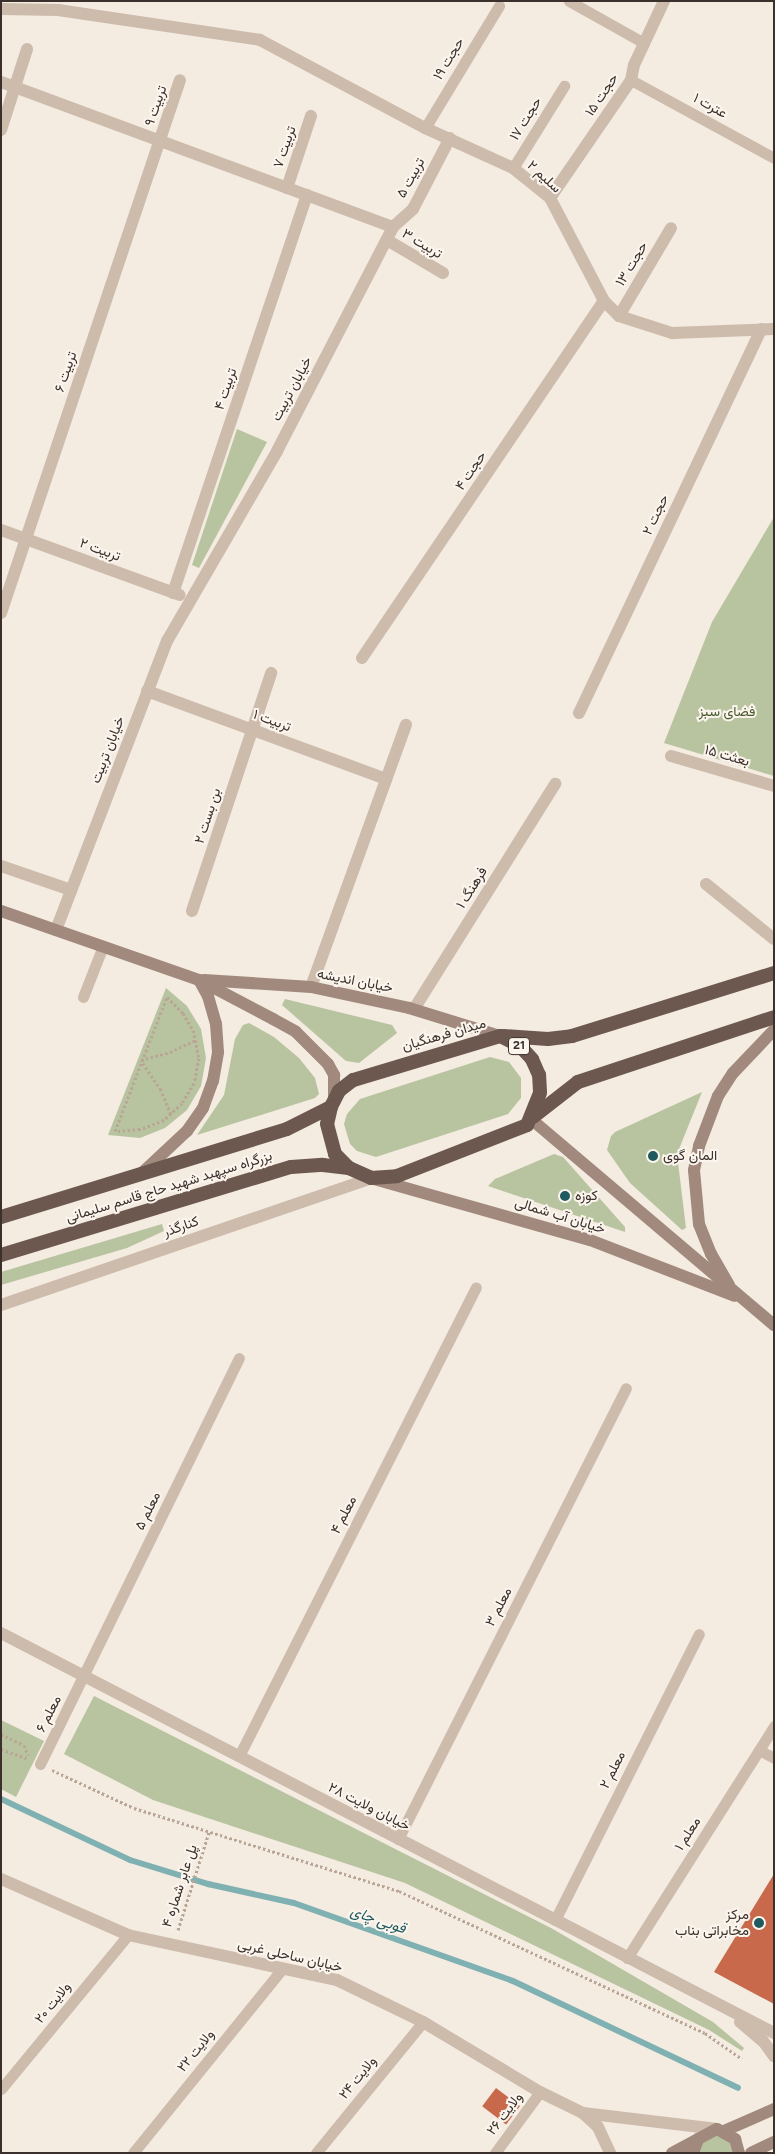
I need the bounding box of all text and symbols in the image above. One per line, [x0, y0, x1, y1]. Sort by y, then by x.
street label: حجت ۱۹ [430, 35, 468, 83]
street label: حجت ۱۵ [582, 71, 622, 119]
street label: تربیت ۹ [141, 84, 171, 128]
street label: عترت ۱ [690, 90, 730, 122]
street label: حجت ۱۷ [506, 94, 546, 144]
street label: تربیت ۷ [270, 124, 300, 170]
street label: تربیت ۵ [393, 155, 429, 201]
street label: سلیم ۲ [524, 157, 564, 197]
street label: تربیت ۳ [399, 225, 445, 263]
street label: حجت ۱۳ [612, 239, 652, 289]
street label: تربیت ۶ [51, 349, 81, 395]
street label: خیابان تربیت [268, 354, 316, 424]
street label: تربیت ۴ [211, 366, 241, 412]
street label: حجت ۴ [452, 448, 490, 494]
street label: حجت ۲ [639, 492, 673, 538]
street label: تربیت ۲ [77, 535, 123, 565]
park label: فضای سبز [699, 704, 755, 720]
street label: تربیت ۱ [251, 706, 293, 736]
street label: خیابان تربیت [88, 714, 128, 786]
street label: بعثت ۱۵ [703, 742, 751, 770]
street label: بن بست ۲ [191, 786, 225, 846]
street label: فرهنگ ۱ [453, 864, 491, 912]
street label: خیابان اندیشه [316, 965, 394, 997]
street label: میدان فرهنگیان [400, 1015, 488, 1055]
road number: 21 [508, 1036, 530, 1056]
street label: بزرگراه سپهبد شهید حاج قاسم سلیمانی [64, 1148, 274, 1226]
place label: المان گوی [663, 1148, 717, 1164]
marker: المان گوی [647, 1150, 659, 1162]
place label: کوزه [575, 1188, 598, 1204]
marker: کوزه [559, 1190, 571, 1202]
street label: خیابان آب شمالی [513, 1194, 607, 1238]
street label: کنارگذر [161, 1213, 201, 1241]
street label: معلم ۵ [132, 1489, 164, 1533]
street label: معلم ۴ [327, 1493, 361, 1537]
street label: معلم ۳ [482, 1585, 516, 1629]
street label: معلم ۶ [33, 1693, 65, 1735]
street label: معلم ۲ [597, 1749, 629, 1791]
street label: خیابان ولایت ۲۸ [325, 1779, 413, 1835]
street label: معلم ۱ [671, 1814, 705, 1854]
street label: پل عابر شماره ۴ [159, 1842, 201, 1930]
water label: قوبی چای [348, 1902, 408, 1938]
place label: مرکز مخابراتی بناب [675, 1907, 749, 1940]
marker: مرکز مخابراتی بناب [753, 1917, 765, 1929]
street label: خیابان ساحلی غربی [236, 1936, 344, 1976]
street label: ولایت ۲۰ [31, 1979, 75, 2027]
street label: ولایت ۲۲ [174, 2026, 218, 2076]
street label: ولایت ۲۴ [336, 2053, 380, 2103]
street label: ولایت ۲۶ [484, 2089, 526, 2139]

